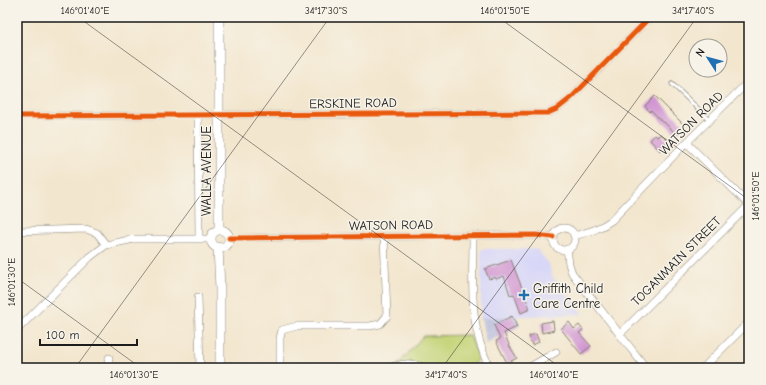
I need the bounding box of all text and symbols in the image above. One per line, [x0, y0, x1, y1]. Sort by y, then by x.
text: 146°01'40"E [61, 5, 109, 17]
text: 34°17'30"S [305, 5, 348, 17]
text: 146°01'50"E [481, 5, 529, 17]
text: 34°17'40"S [672, 5, 715, 17]
north arrow [688, 38, 728, 78]
text: N [693, 46, 708, 59]
street label: WATSON ROAD [656, 88, 726, 158]
street label: ERSKINE ROAD [309, 95, 397, 111]
street label: WALLA AVENUE [199, 126, 214, 216]
text: 146°01'50"E [750, 172, 762, 220]
street label: TOGANMAIN STREET [628, 213, 724, 309]
street label: WATSON ROAD [349, 217, 433, 233]
text: 146°01'30"E [6, 258, 18, 306]
place label: Griffith Child Care Centre [533, 281, 603, 311]
marker: Griffith Child Care Centre [518, 289, 530, 301]
scale bar [40, 321, 137, 347]
text: 100 m [46, 328, 79, 342]
text: 146°01'30"E [110, 369, 158, 381]
text: 34°17'40"S [425, 369, 468, 381]
text: 146°01'40"E [530, 369, 578, 381]

